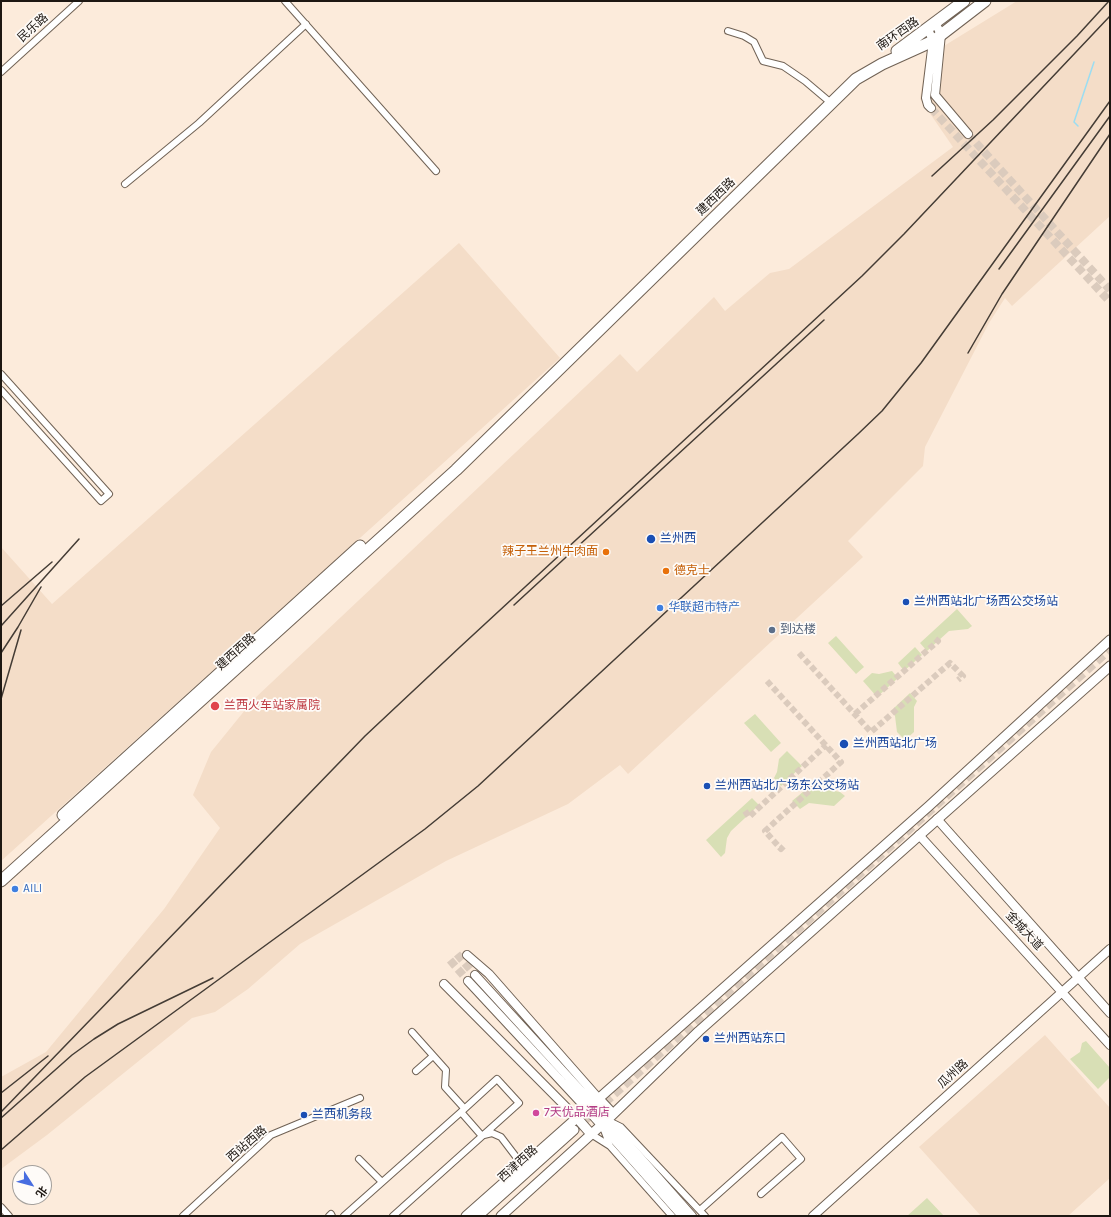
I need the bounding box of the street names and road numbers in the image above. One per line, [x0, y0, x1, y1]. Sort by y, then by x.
street label: 民乐路 [15, 11, 51, 45]
street label: 南环西路 [874, 14, 922, 54]
street label: 建西西路 [694, 175, 738, 219]
street label: 建西西路 [213, 631, 259, 673]
street label: 金城大道 [1002, 909, 1046, 953]
street label: 瓜州路 [935, 1057, 971, 1091]
street label: 西站西路 [224, 1123, 270, 1165]
street label: 西津西路 [495, 1143, 541, 1185]

